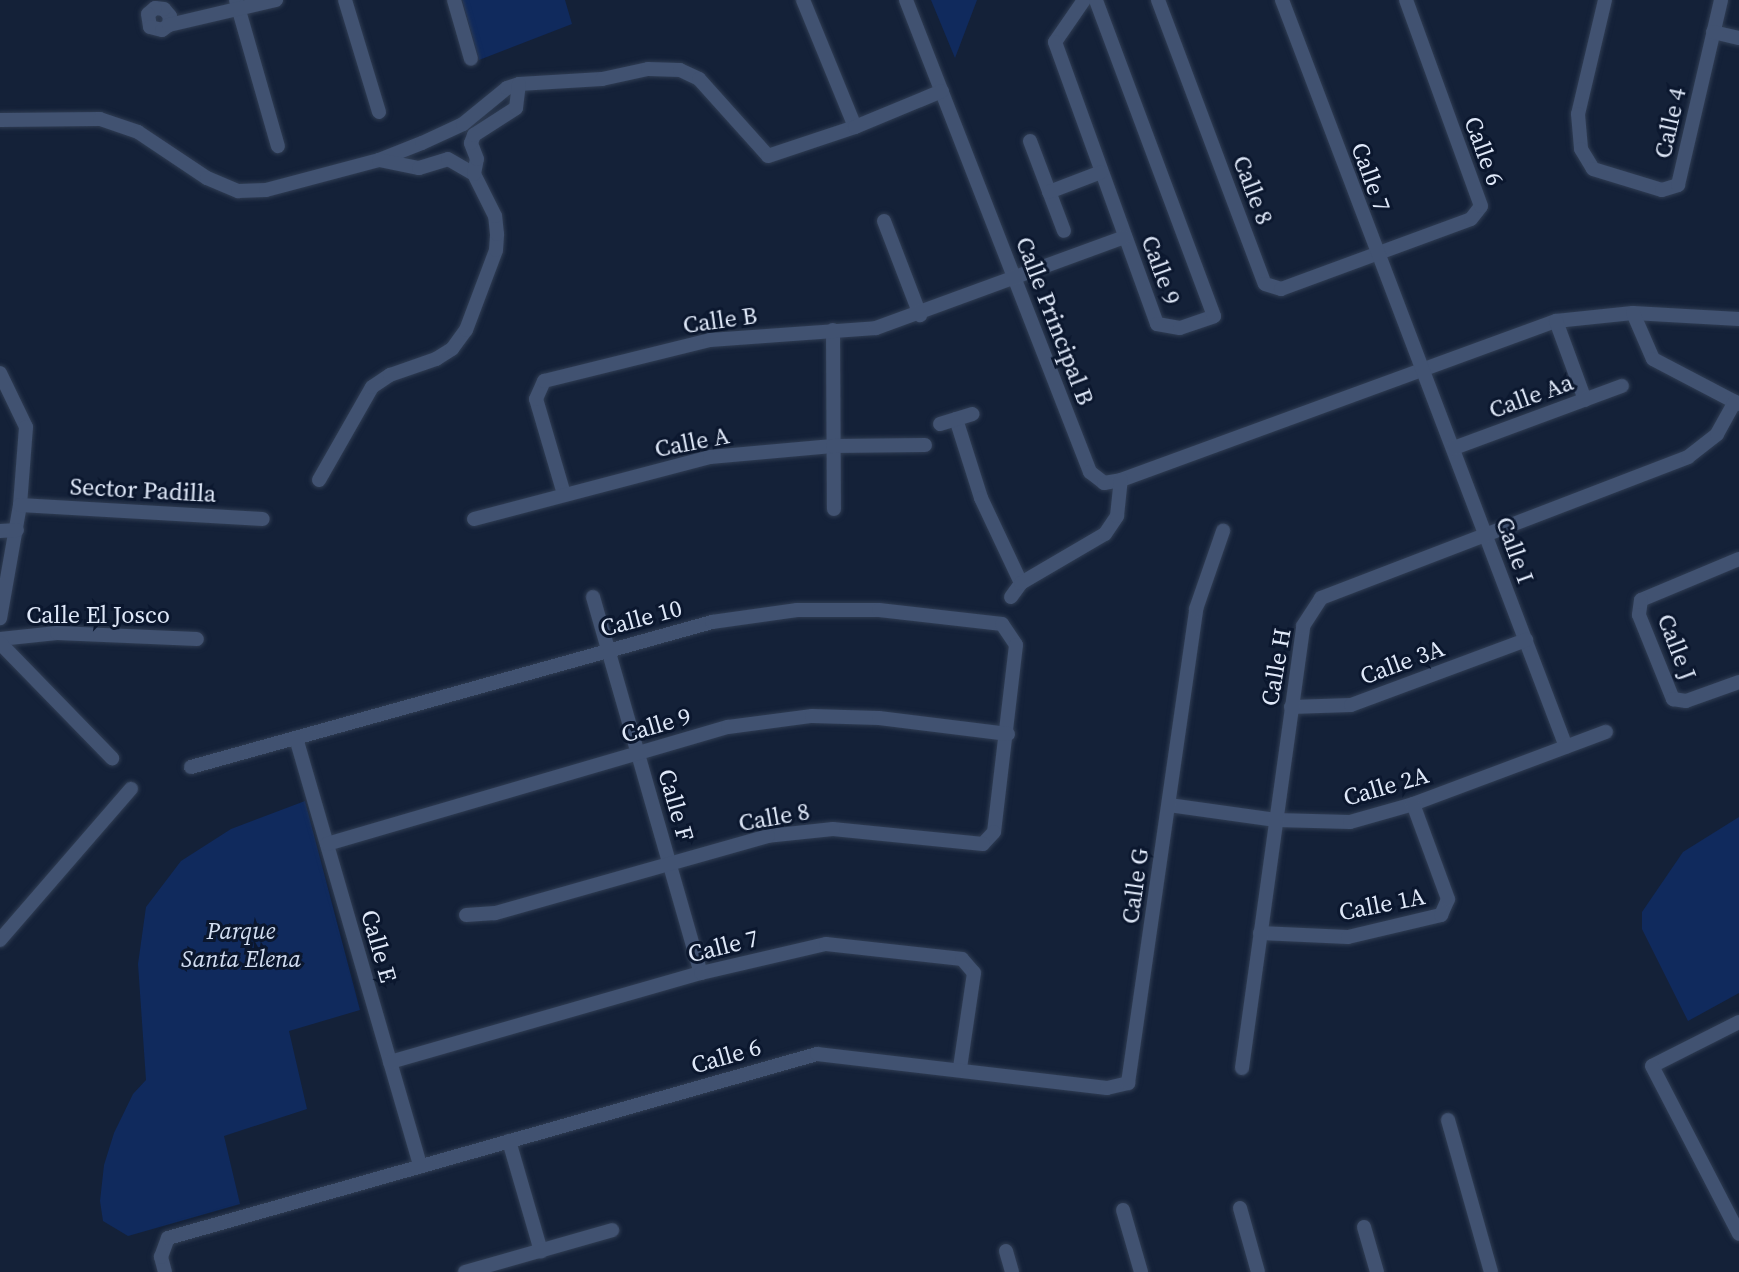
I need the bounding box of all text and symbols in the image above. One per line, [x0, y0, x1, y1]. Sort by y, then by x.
street label: Calle 4 [1648, 85, 1692, 161]
street label: Calle 6 [1458, 112, 1510, 190]
street label: Calle 7 [1345, 138, 1397, 216]
street label: Calle 8 [1227, 151, 1279, 229]
street label: Calle 9 [1135, 231, 1187, 309]
street label: Calle Principal B [1010, 233, 1100, 409]
street label: Calle B [681, 301, 759, 339]
street label: Calle Aa [1485, 368, 1577, 424]
street label: Calle A [652, 421, 732, 463]
street label: Sector Padilla [69, 472, 217, 508]
street label: Calle I [1490, 513, 1540, 587]
street label: Calle 10 [597, 593, 685, 643]
street label: Calle El Josco [26, 601, 170, 629]
street label: Calle J [1651, 610, 1703, 684]
street label: Calle H [1255, 626, 1297, 708]
street label: Calle 3A [1356, 634, 1448, 690]
street label: Calle 9 [618, 701, 694, 749]
street label: Calle 2A [1340, 760, 1432, 812]
street label: Calle F [652, 766, 700, 844]
street label: Calle 8 [736, 797, 812, 837]
street label: Calle G [1115, 846, 1155, 926]
street label: Calle 1A [1336, 882, 1428, 926]
street label: Calle E [355, 906, 403, 986]
park label: Parque Santa Elena [181, 917, 301, 973]
street label: Calle 7 [685, 923, 761, 969]
street label: Calle 6 [688, 1032, 764, 1080]

